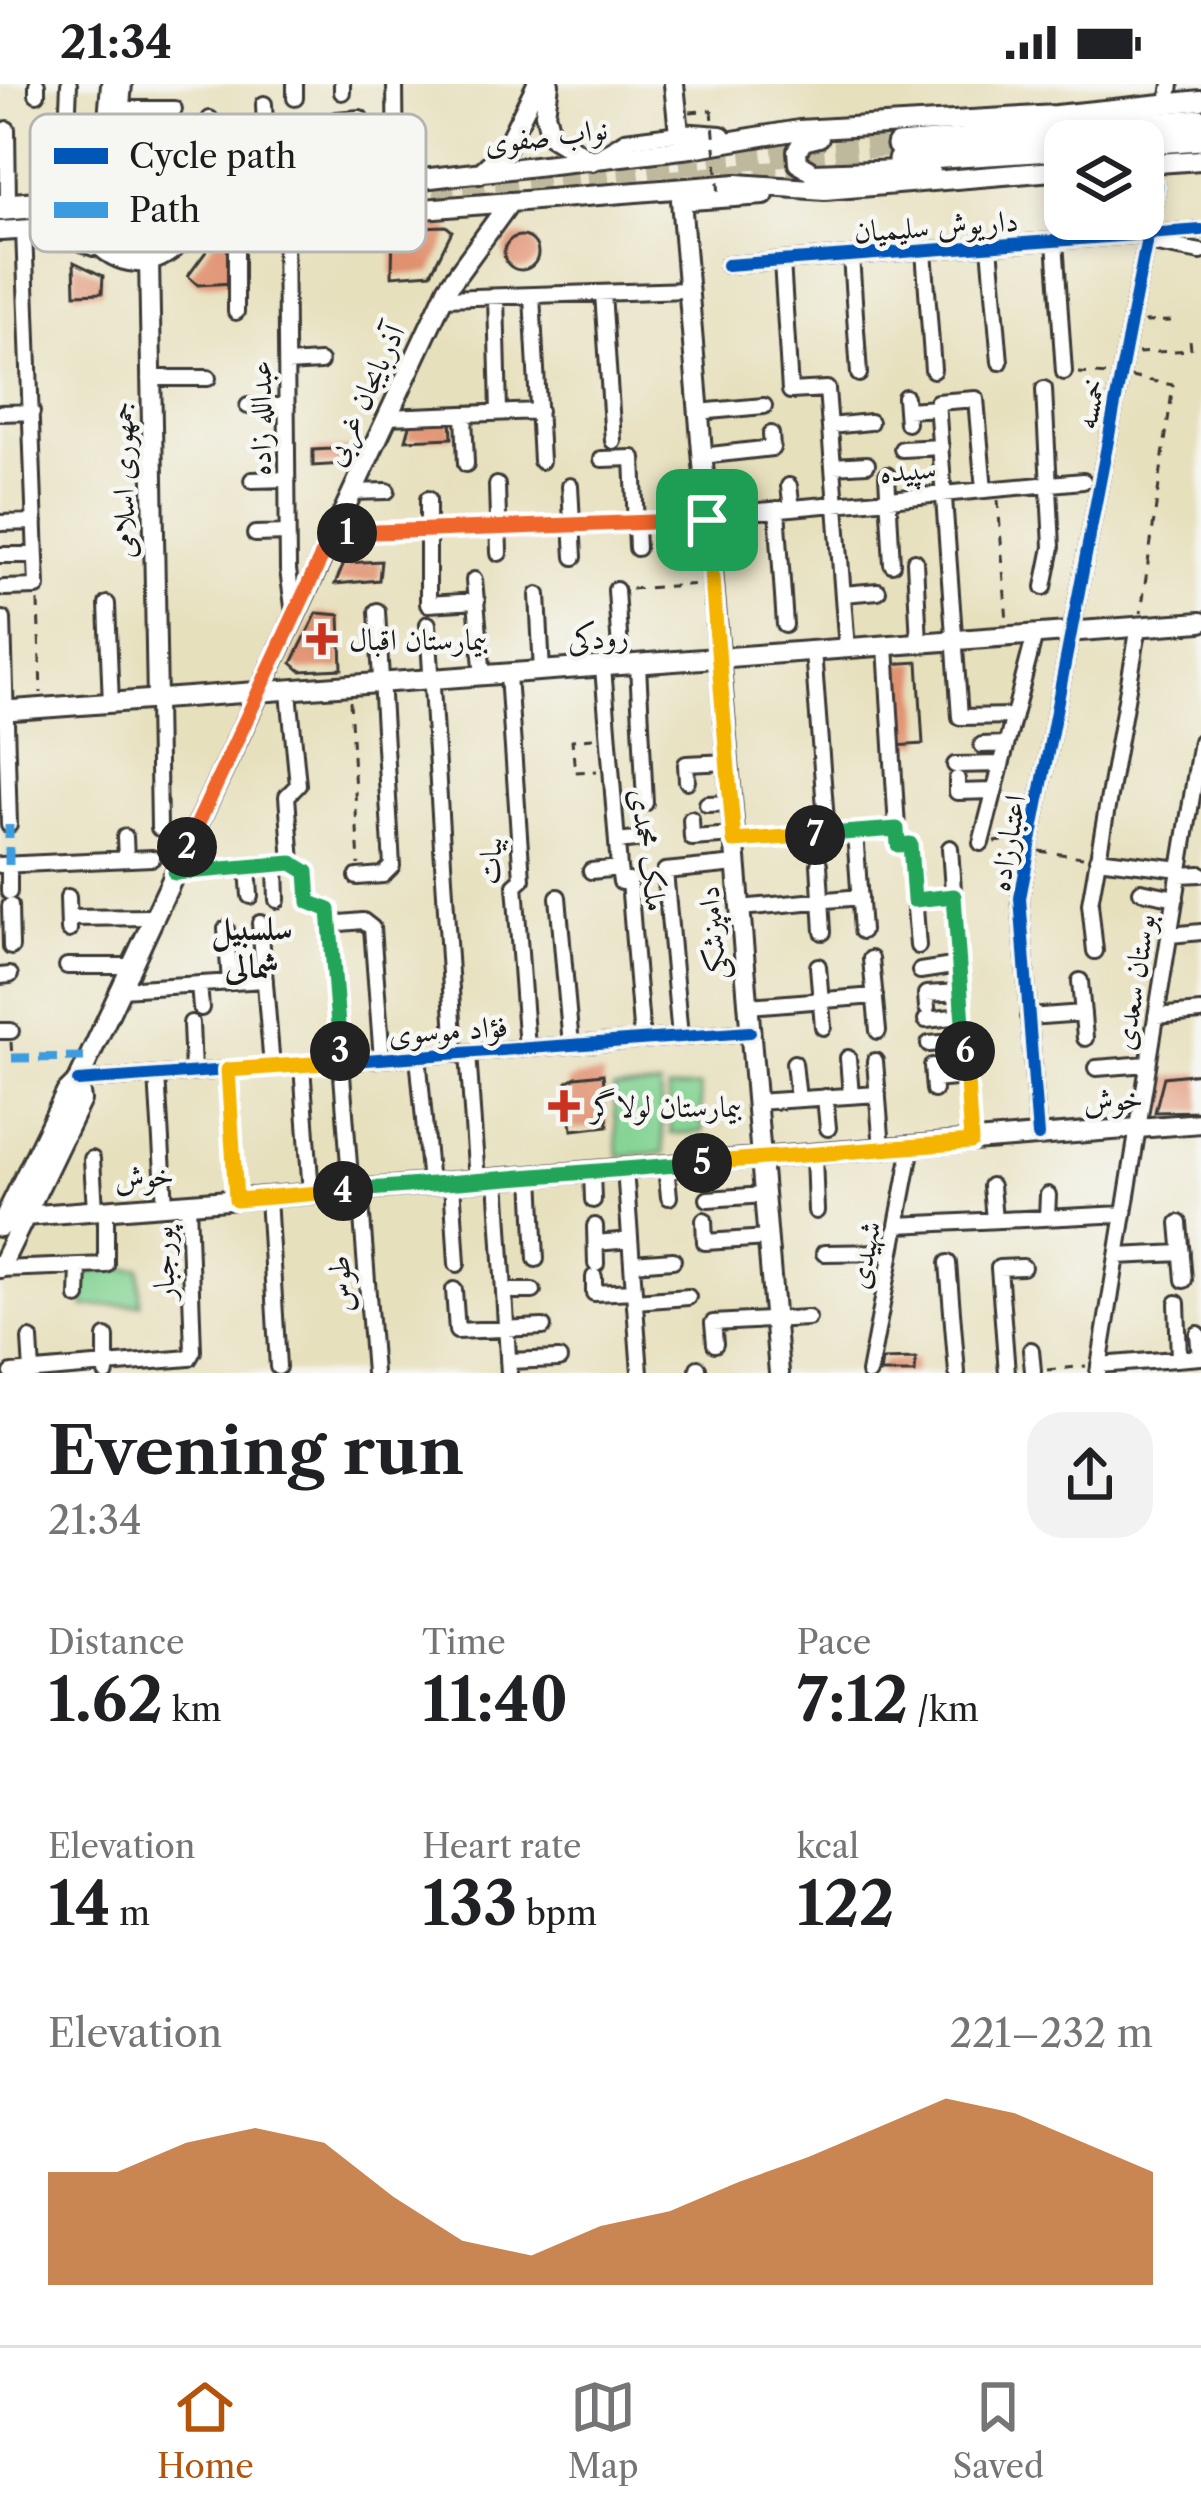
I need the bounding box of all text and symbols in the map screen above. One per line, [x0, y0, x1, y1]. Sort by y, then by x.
text: 21:34 [60, 14, 172, 70]
street label: نواب صفوی [482, 110, 610, 163]
legend [30, 114, 426, 252]
map controls [1044, 120, 1164, 240]
button: layers [1044, 120, 1164, 240]
text: Cycle path [129, 136, 296, 177]
text: Path [129, 190, 200, 231]
street label: داریوش سلیمیان [852, 202, 1020, 251]
street label: آذربایجان غربی [315, 315, 417, 473]
street label: عبدالله زاده [242, 360, 279, 476]
street label: خمسه [1067, 376, 1113, 432]
street label: جمهوری اسلامی [103, 401, 144, 559]
street label: سپیده [878, 449, 938, 494]
pin [656, 469, 758, 571]
icon: arrive [674, 487, 740, 553]
pin: 1 [317, 503, 377, 563]
text: 1 [340, 512, 354, 553]
street label: رودکی [566, 617, 630, 659]
place label: بیمارستان اقبال [349, 621, 488, 658]
marker: بیمارستان اقبال [306, 623, 338, 655]
street label: ملک محمدی [622, 786, 676, 914]
street label: اعتبارزاده [980, 792, 1034, 894]
pin: 7 [785, 805, 845, 865]
text: 7 [806, 814, 824, 855]
pin: 2 [157, 817, 217, 877]
text: 2 [177, 826, 197, 867]
street label: بیات [471, 837, 509, 885]
street label: دامپزشکی [689, 884, 737, 981]
district label: سلسبیل شمالی [211, 908, 293, 987]
street label: بوستان سعدی [1105, 911, 1164, 1053]
street label: فؤاد موسوی [387, 1007, 509, 1054]
pin: 3 [310, 1021, 370, 1081]
pin: 6 [935, 1021, 995, 1081]
text: 3 [331, 1030, 349, 1071]
text: 6 [955, 1030, 975, 1071]
street label: خوش [1082, 1079, 1144, 1122]
place label: بیمارستان لولاگر [588, 1087, 742, 1126]
marker: بیمارستان لولاگر [548, 1090, 580, 1122]
pin: 5 [672, 1133, 732, 1193]
text: 5 [693, 1142, 711, 1183]
street label: خوش [113, 1156, 175, 1199]
pin: 4 [313, 1161, 373, 1221]
text: 4 [333, 1170, 353, 1211]
street label: شهیدی [839, 1218, 890, 1292]
street label: پورجبار [143, 1224, 186, 1304]
street label: طوس [320, 1254, 361, 1314]
text: Evening run [48, 1410, 464, 1491]
button: share [1027, 1412, 1153, 1538]
text: 21:34 [48, 1496, 142, 1544]
text: Distance [48, 1622, 185, 1663]
text: Time [422, 1622, 506, 1663]
text: Pace [797, 1622, 871, 1663]
text: 1.62 [48, 1663, 163, 1737]
text: 11:40 [422, 1663, 568, 1737]
text: 7:12 [797, 1663, 908, 1737]
text: km [163, 1689, 222, 1730]
text: /km [908, 1689, 979, 1730]
text: Elevation [48, 1826, 195, 1867]
text: Heart rate [422, 1826, 581, 1867]
text: kcal [797, 1826, 859, 1867]
text: 14 [48, 1867, 111, 1941]
text: 133 [422, 1867, 517, 1941]
text: 122 [797, 1867, 895, 1941]
text: m [111, 1893, 150, 1934]
text: bpm [517, 1893, 597, 1934]
text: Elevation [48, 2009, 222, 2057]
text: 221–232 m [950, 2009, 1153, 2057]
tab: Home [157, 2374, 254, 2487]
tab: Map [568, 2374, 639, 2487]
tab: Saved [952, 2374, 1044, 2487]

